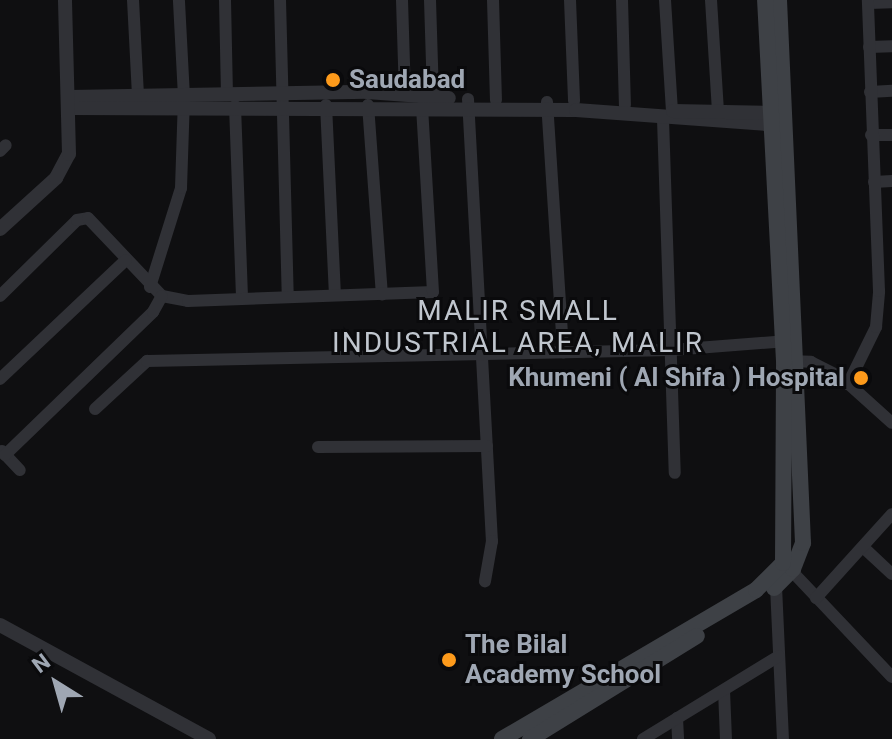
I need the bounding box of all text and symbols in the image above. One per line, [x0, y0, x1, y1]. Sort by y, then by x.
place label: Saudabad [349, 64, 465, 96]
marker: Saudabad [324, 71, 342, 89]
district label: MALIR SMALL INDUSTRIAL AREA, MALIR [332, 294, 704, 360]
place label: Khumeni ( Al Shifa ) Hospital [508, 362, 845, 394]
marker: Khumeni ( Al Shifa ) Hospital [852, 369, 870, 387]
place label: The Bilal Academy School [465, 629, 661, 690]
north arrow [16, 643, 96, 723]
text: N [28, 649, 55, 678]
marker: The Bilal Academy School [440, 651, 458, 669]

